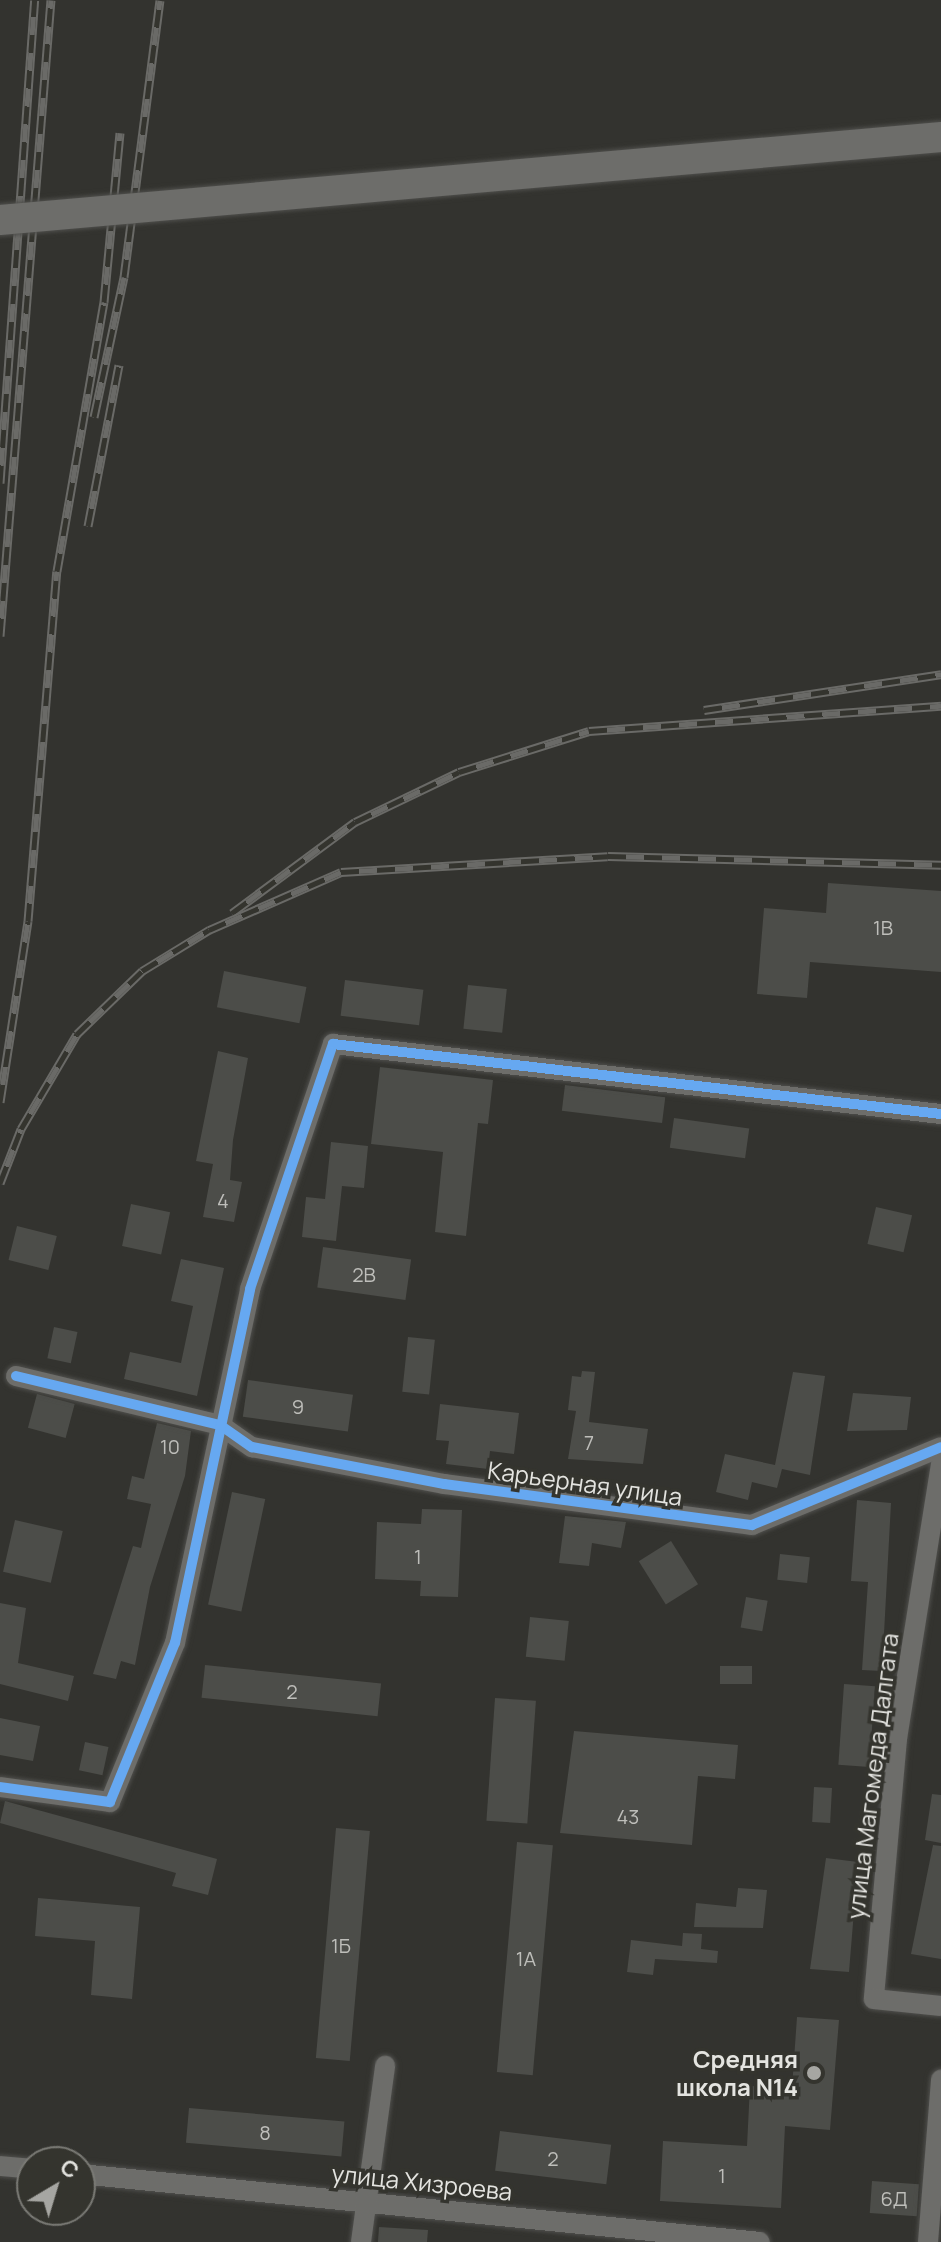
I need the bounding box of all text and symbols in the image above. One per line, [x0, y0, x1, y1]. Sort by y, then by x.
house number: 1В [873, 915, 893, 939]
house number: 4 [217, 1188, 229, 1212]
house number: 2В [352, 1262, 376, 1286]
house number: 9 [292, 1394, 304, 1418]
house number: 7 [584, 1430, 594, 1454]
house number: 10 [160, 1434, 180, 1458]
street label: Карьерная улица [486, 1455, 684, 1511]
house number: 1 [414, 1544, 422, 1568]
street label: улица Магомеда Далгата [840, 1631, 904, 1921]
house number: 2 [286, 1679, 298, 1703]
house number: 43 [617, 1804, 639, 1828]
house number: 1Б [331, 1933, 351, 1957]
house number: 1А [516, 1946, 536, 1970]
place label: Средняя школа N14 [676, 2045, 798, 2101]
marker: Средняя школа N14 [805, 2064, 823, 2082]
house number: 8 [259, 2120, 271, 2144]
north arrow [16, 2146, 96, 2226]
house number: 2 [547, 2146, 559, 2170]
text: С [54, 2152, 85, 2185]
street label: улица Хизроева [330, 2158, 514, 2206]
house number: 1 [718, 2163, 726, 2187]
house number: 6Д [880, 2186, 908, 2210]

